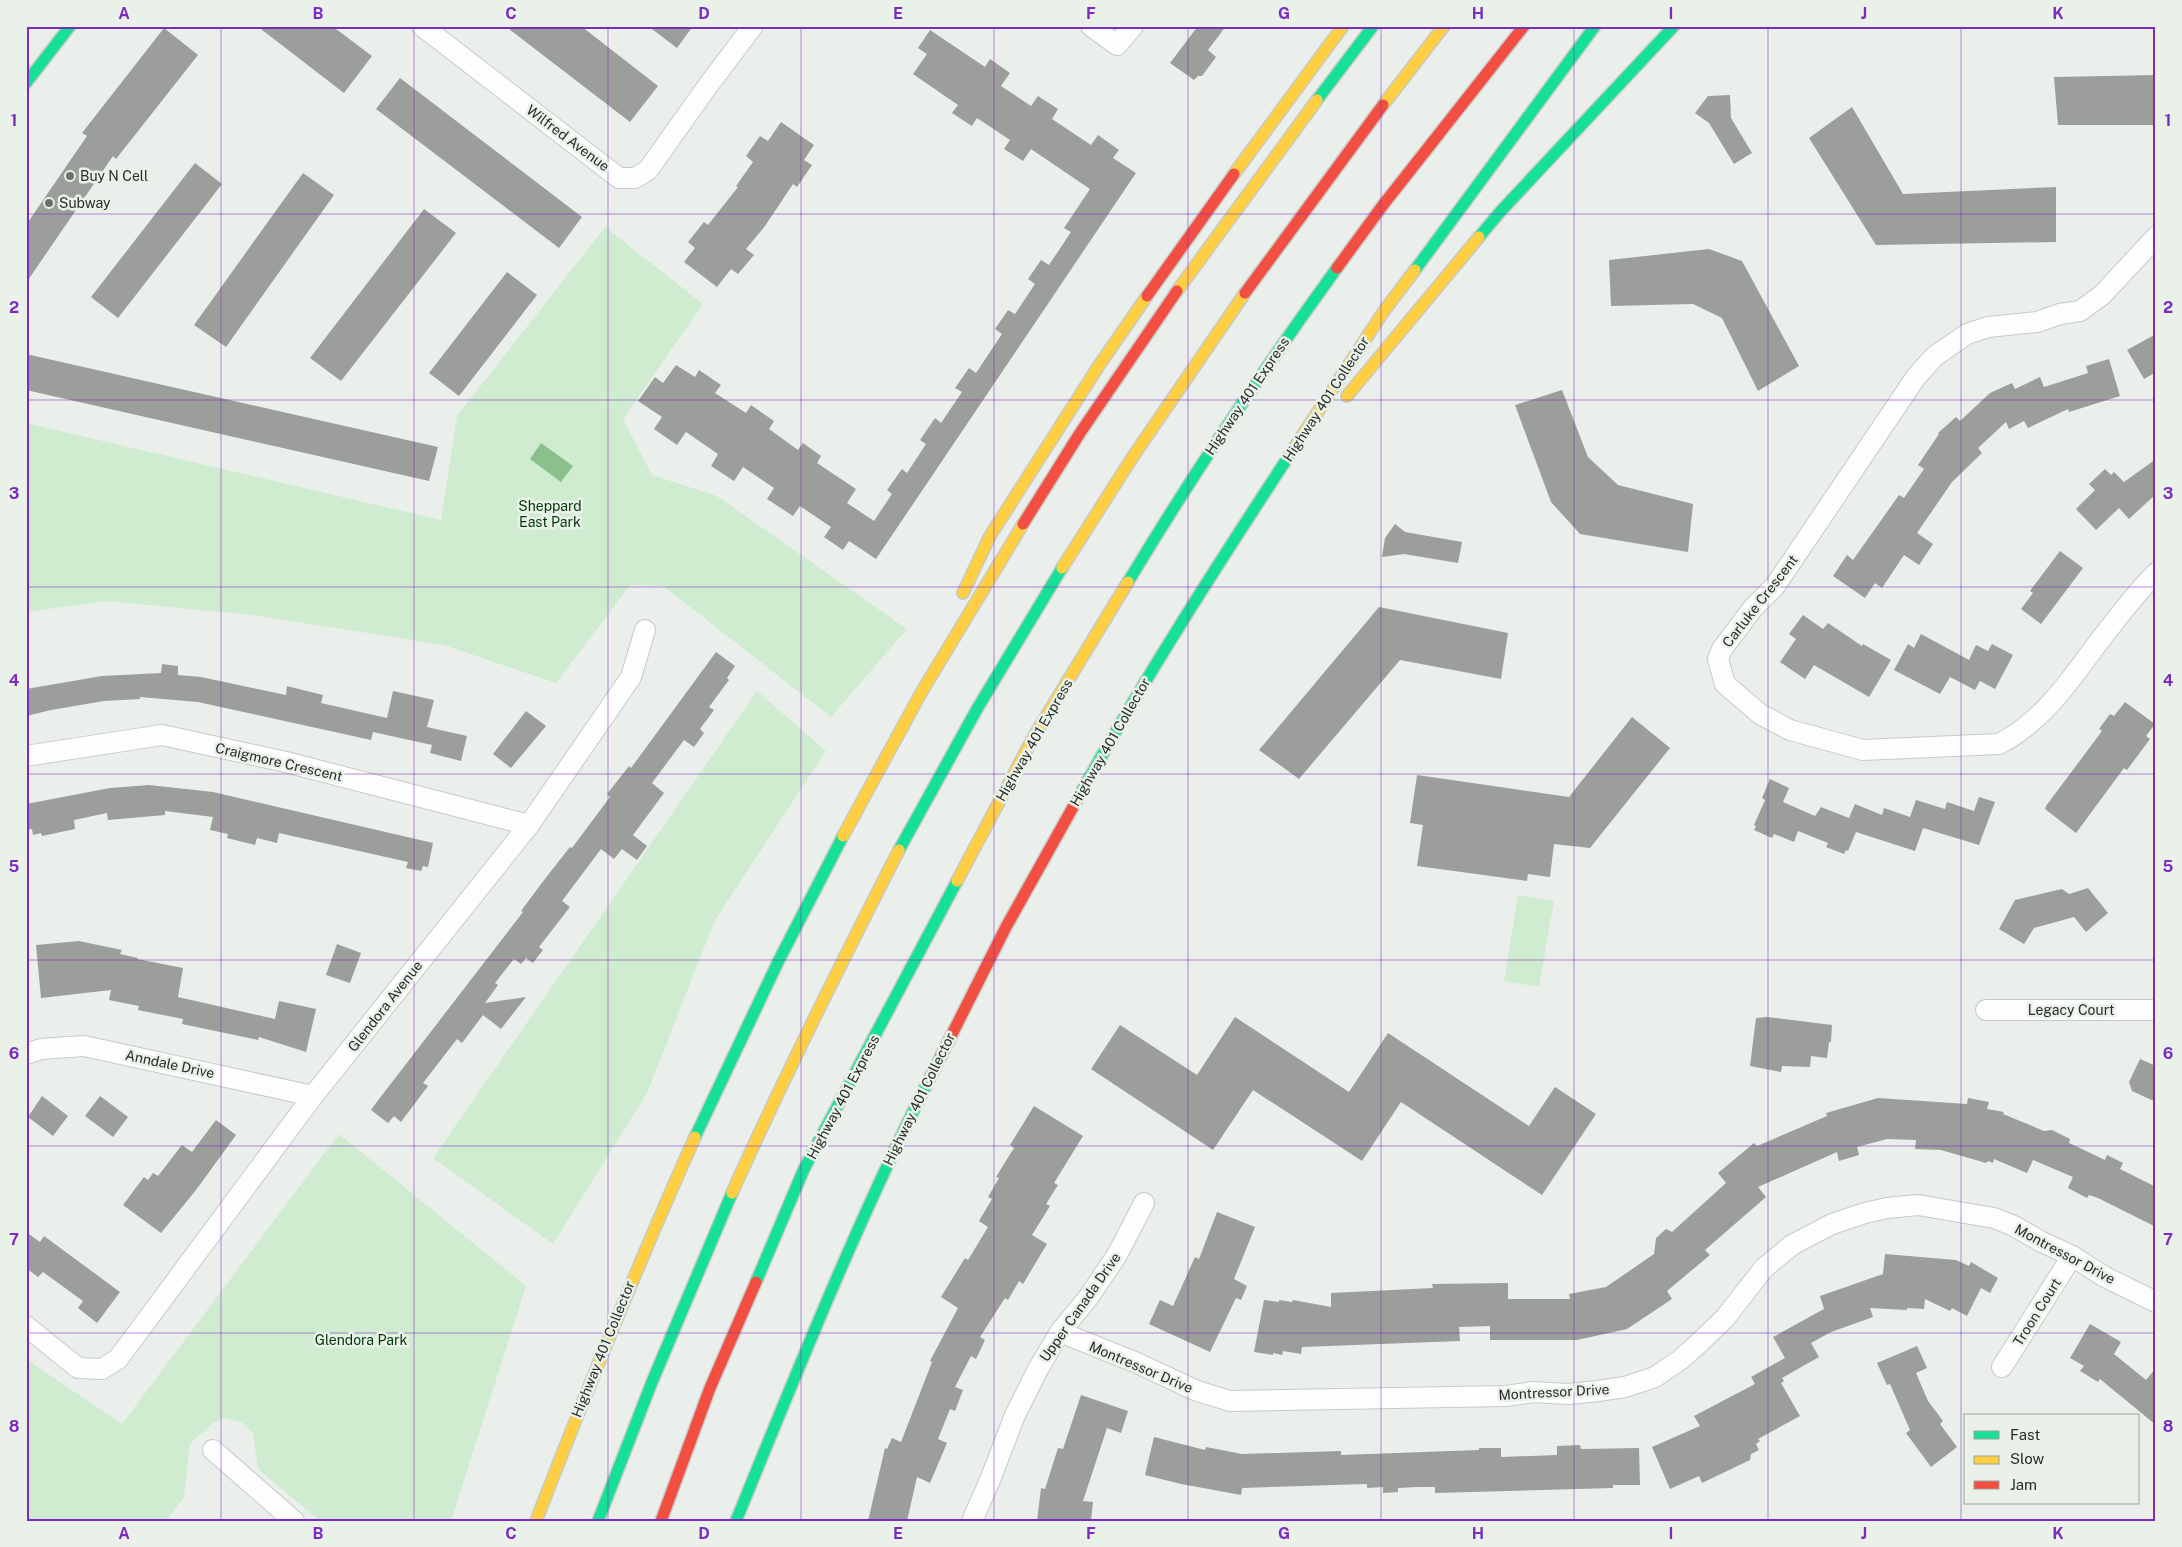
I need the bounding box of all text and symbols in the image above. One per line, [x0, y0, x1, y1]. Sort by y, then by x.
text: A [118, 4, 130, 23]
text: B [313, 4, 324, 23]
text: C [505, 4, 517, 23]
text: D [698, 4, 710, 23]
text: E [893, 4, 903, 23]
text: F [1086, 4, 1096, 23]
text: G [1278, 4, 1290, 23]
text: H [1472, 4, 1484, 23]
text: I [1669, 4, 1673, 23]
text: J [1861, 4, 1867, 23]
text: K [2052, 4, 2064, 23]
street label: Wilfred Avenue [523, 102, 613, 174]
text: 1 [11, 111, 17, 130]
text: 1 [2165, 111, 2171, 130]
place label: Buy N Cell [80, 168, 148, 184]
marker: Buy N Cell [64, 170, 76, 182]
place label: Subway [59, 195, 111, 211]
marker: Subway [43, 197, 55, 209]
text: 2 [9, 298, 19, 317]
text: 2 [2163, 298, 2173, 317]
street label: Highway 401 Express [1202, 334, 1292, 458]
street label: Highway 401 Collector [1280, 334, 1372, 464]
text: 3 [9, 484, 19, 503]
text: 3 [2163, 484, 2173, 503]
park label: Sheppard East Park [518, 498, 582, 530]
street label: Carluke Crescent [1719, 552, 1801, 650]
text: 4 [9, 671, 20, 690]
text: 4 [2163, 671, 2174, 690]
street label: Highway 401 Collector [1067, 675, 1153, 809]
street label: Highway 401 Express [992, 676, 1076, 804]
street label: Craigmore Crescent [214, 740, 344, 784]
text: 5 [9, 857, 20, 876]
text: 5 [2163, 857, 2174, 876]
street label: Glendora Avenue [345, 957, 425, 1055]
street label: Legacy Court [2028, 1002, 2114, 1018]
street label: Highway 401 Collector [880, 1030, 958, 1168]
street label: Highway 401 Express [803, 1032, 883, 1162]
text: 6 [9, 1044, 19, 1063]
text: 6 [2163, 1044, 2173, 1063]
street label: Anndale Drive [124, 1047, 216, 1081]
street label: Montressor Drive [2012, 1221, 2118, 1287]
text: 7 [9, 1230, 19, 1249]
text: 7 [2163, 1230, 2173, 1249]
street label: Upper Canada Drive [1036, 1249, 1124, 1365]
street label: Troon Court [2010, 1275, 2064, 1349]
street label: Highway 401 Collector [568, 1278, 638, 1420]
park label: Glendora Park [315, 1332, 407, 1348]
street label: Montressor Drive [1087, 1338, 1195, 1396]
street label: Montressor Drive [1498, 1381, 1610, 1403]
legend [1964, 1414, 2140, 1504]
text: 8 [9, 1417, 20, 1436]
text: 8 [2163, 1417, 2174, 1436]
text: Fast [2010, 1426, 2040, 1443]
text: Slow [2010, 1450, 2045, 1467]
text: Jam [2010, 1476, 2037, 1493]
text: A [118, 1524, 130, 1543]
text: B [313, 1524, 324, 1543]
text: C [505, 1524, 517, 1543]
text: D [698, 1524, 710, 1543]
text: E [893, 1524, 903, 1543]
text: F [1086, 1524, 1096, 1543]
text: G [1278, 1524, 1290, 1543]
text: H [1472, 1524, 1484, 1543]
text: I [1669, 1524, 1673, 1543]
text: J [1861, 1524, 1867, 1543]
text: K [2052, 1524, 2064, 1543]

